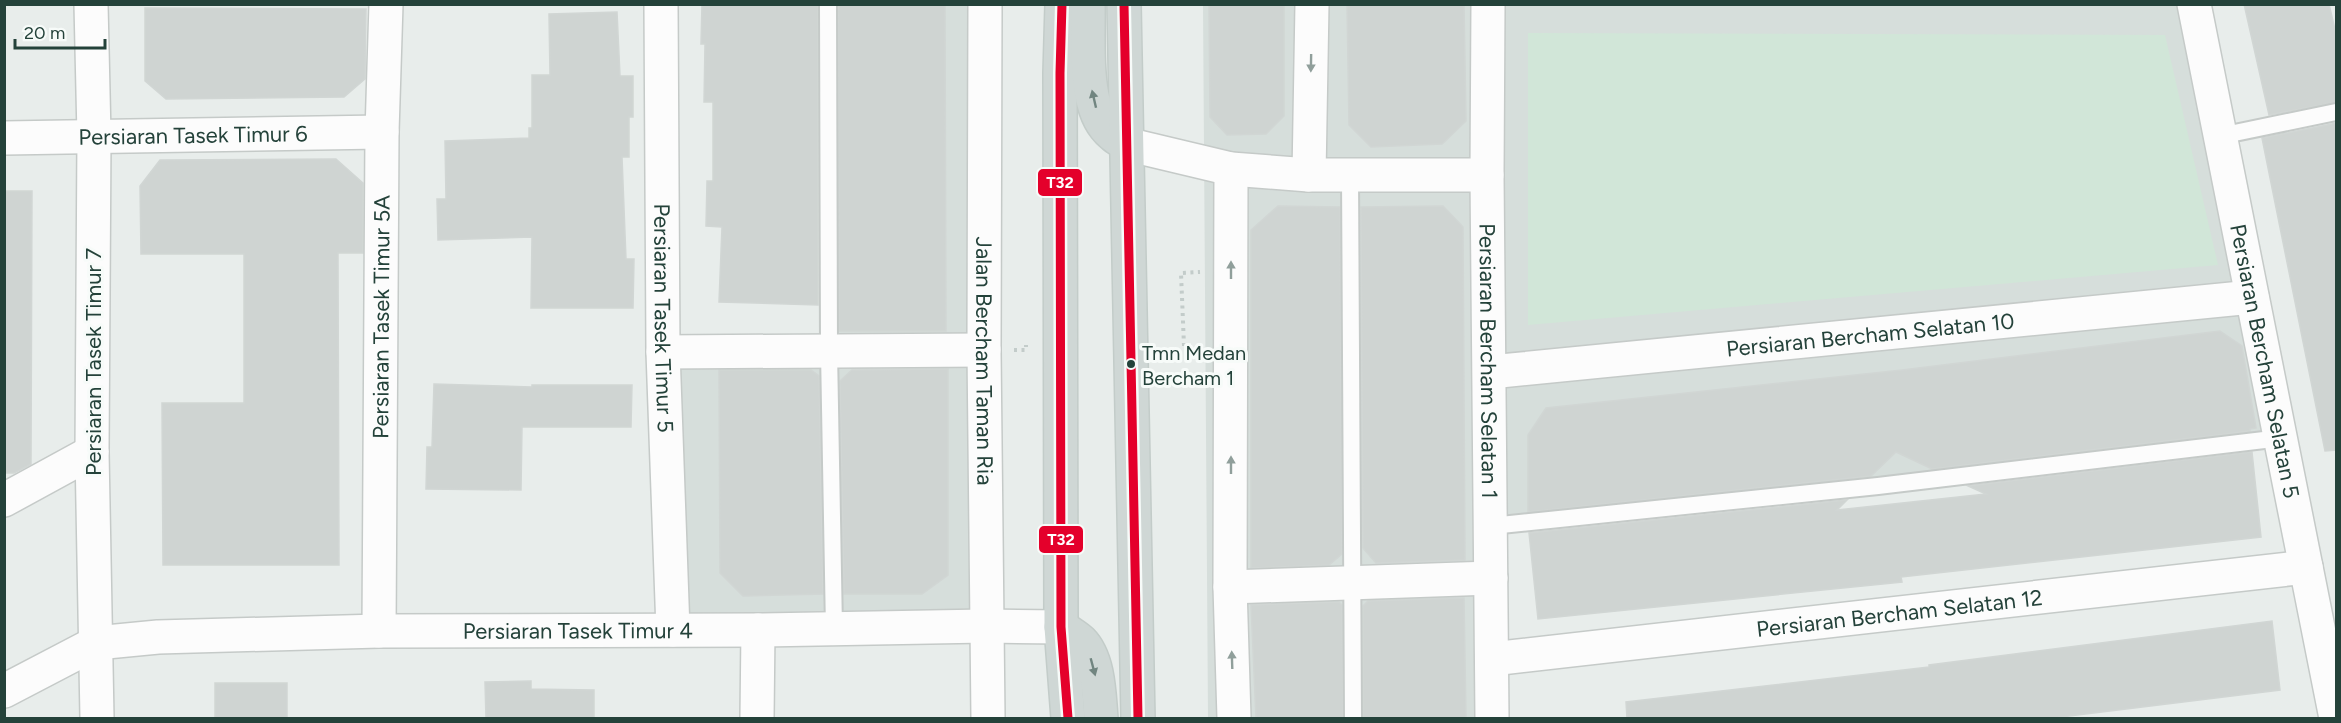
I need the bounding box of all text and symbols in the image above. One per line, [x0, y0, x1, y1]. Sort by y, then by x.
scale bar [15, 12, 105, 50]
text: 20 m [24, 22, 65, 44]
one-way arrow [1306, 53, 1315, 72]
one-way arrow [1088, 90, 1098, 108]
street label: Persiaran Tasek Timur 6 [78, 120, 308, 151]
line badge: T32 [1037, 168, 1083, 197]
text: T32 [1046, 173, 1074, 192]
street label: Persiaran Tasek Timur 5A [367, 195, 396, 439]
street label: Persiaran Tasek Timur 5 [648, 203, 679, 433]
street label: Persiaran Bercham Selatan 5 [2224, 222, 2305, 501]
street label: Persiaran Bercham Selatan 1 [1473, 223, 1503, 499]
street label: Jalan Bercham Taman Ria [970, 237, 998, 486]
street label: Persiaran Tasek Timur 7 [80, 248, 107, 476]
one-way arrow [1226, 261, 1236, 280]
street label: Persiaran Bercham Selatan 10 [1725, 307, 2016, 363]
place label: Tmn Medan Bercham 1 [1142, 341, 1246, 390]
marker: Tmn Medan Bercham 1 [1125, 358, 1137, 370]
one-way arrow [1226, 456, 1235, 475]
line badge: T32 [1038, 525, 1084, 554]
text: T32 [1047, 530, 1075, 549]
street label: Persiaran Bercham Selatan 12 [1755, 584, 2044, 643]
street label: Persiaran Tasek Timur 4 [463, 617, 693, 645]
one-way arrow [1227, 651, 1237, 670]
one-way arrow [1088, 657, 1098, 676]

